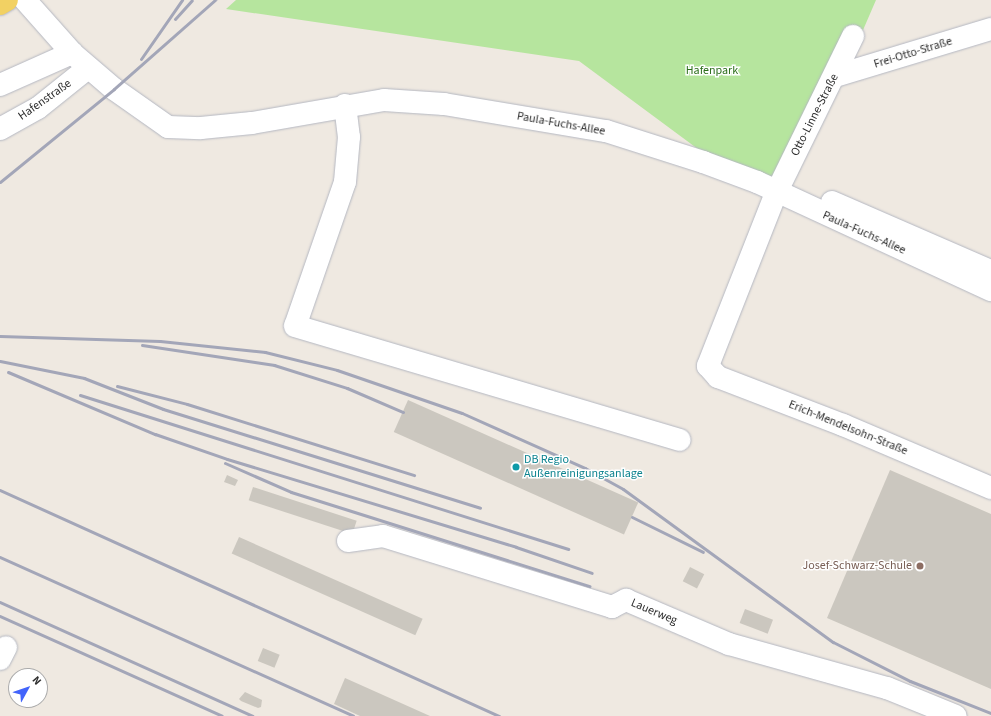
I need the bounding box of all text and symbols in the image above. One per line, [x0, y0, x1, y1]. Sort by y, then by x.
street label: Frei-Otto-Straße [872, 34, 954, 72]
park label: Hafenpark [686, 64, 738, 78]
street label: Otto-Linne-Straße [788, 71, 842, 159]
street label: Hafenstraße [16, 76, 74, 124]
street label: Paula-Fuchs-Allee [516, 109, 606, 139]
street label: Paula-Fuchs-Allee [820, 208, 908, 258]
street label: Erich-Mendelsohn-Straße [786, 397, 910, 459]
place label: DB Regio Außenreinigungsanlage [524, 453, 643, 481]
marker: DB Regio Außenreinigungsanlage [511, 462, 521, 472]
place label: Josef-Schwarz-Schule [802, 559, 912, 573]
marker: Josef-Schwarz-Schule [915, 561, 925, 571]
street label: Lauerweg [629, 596, 679, 628]
north arrow [8, 668, 48, 708]
text: N [29, 673, 45, 688]

